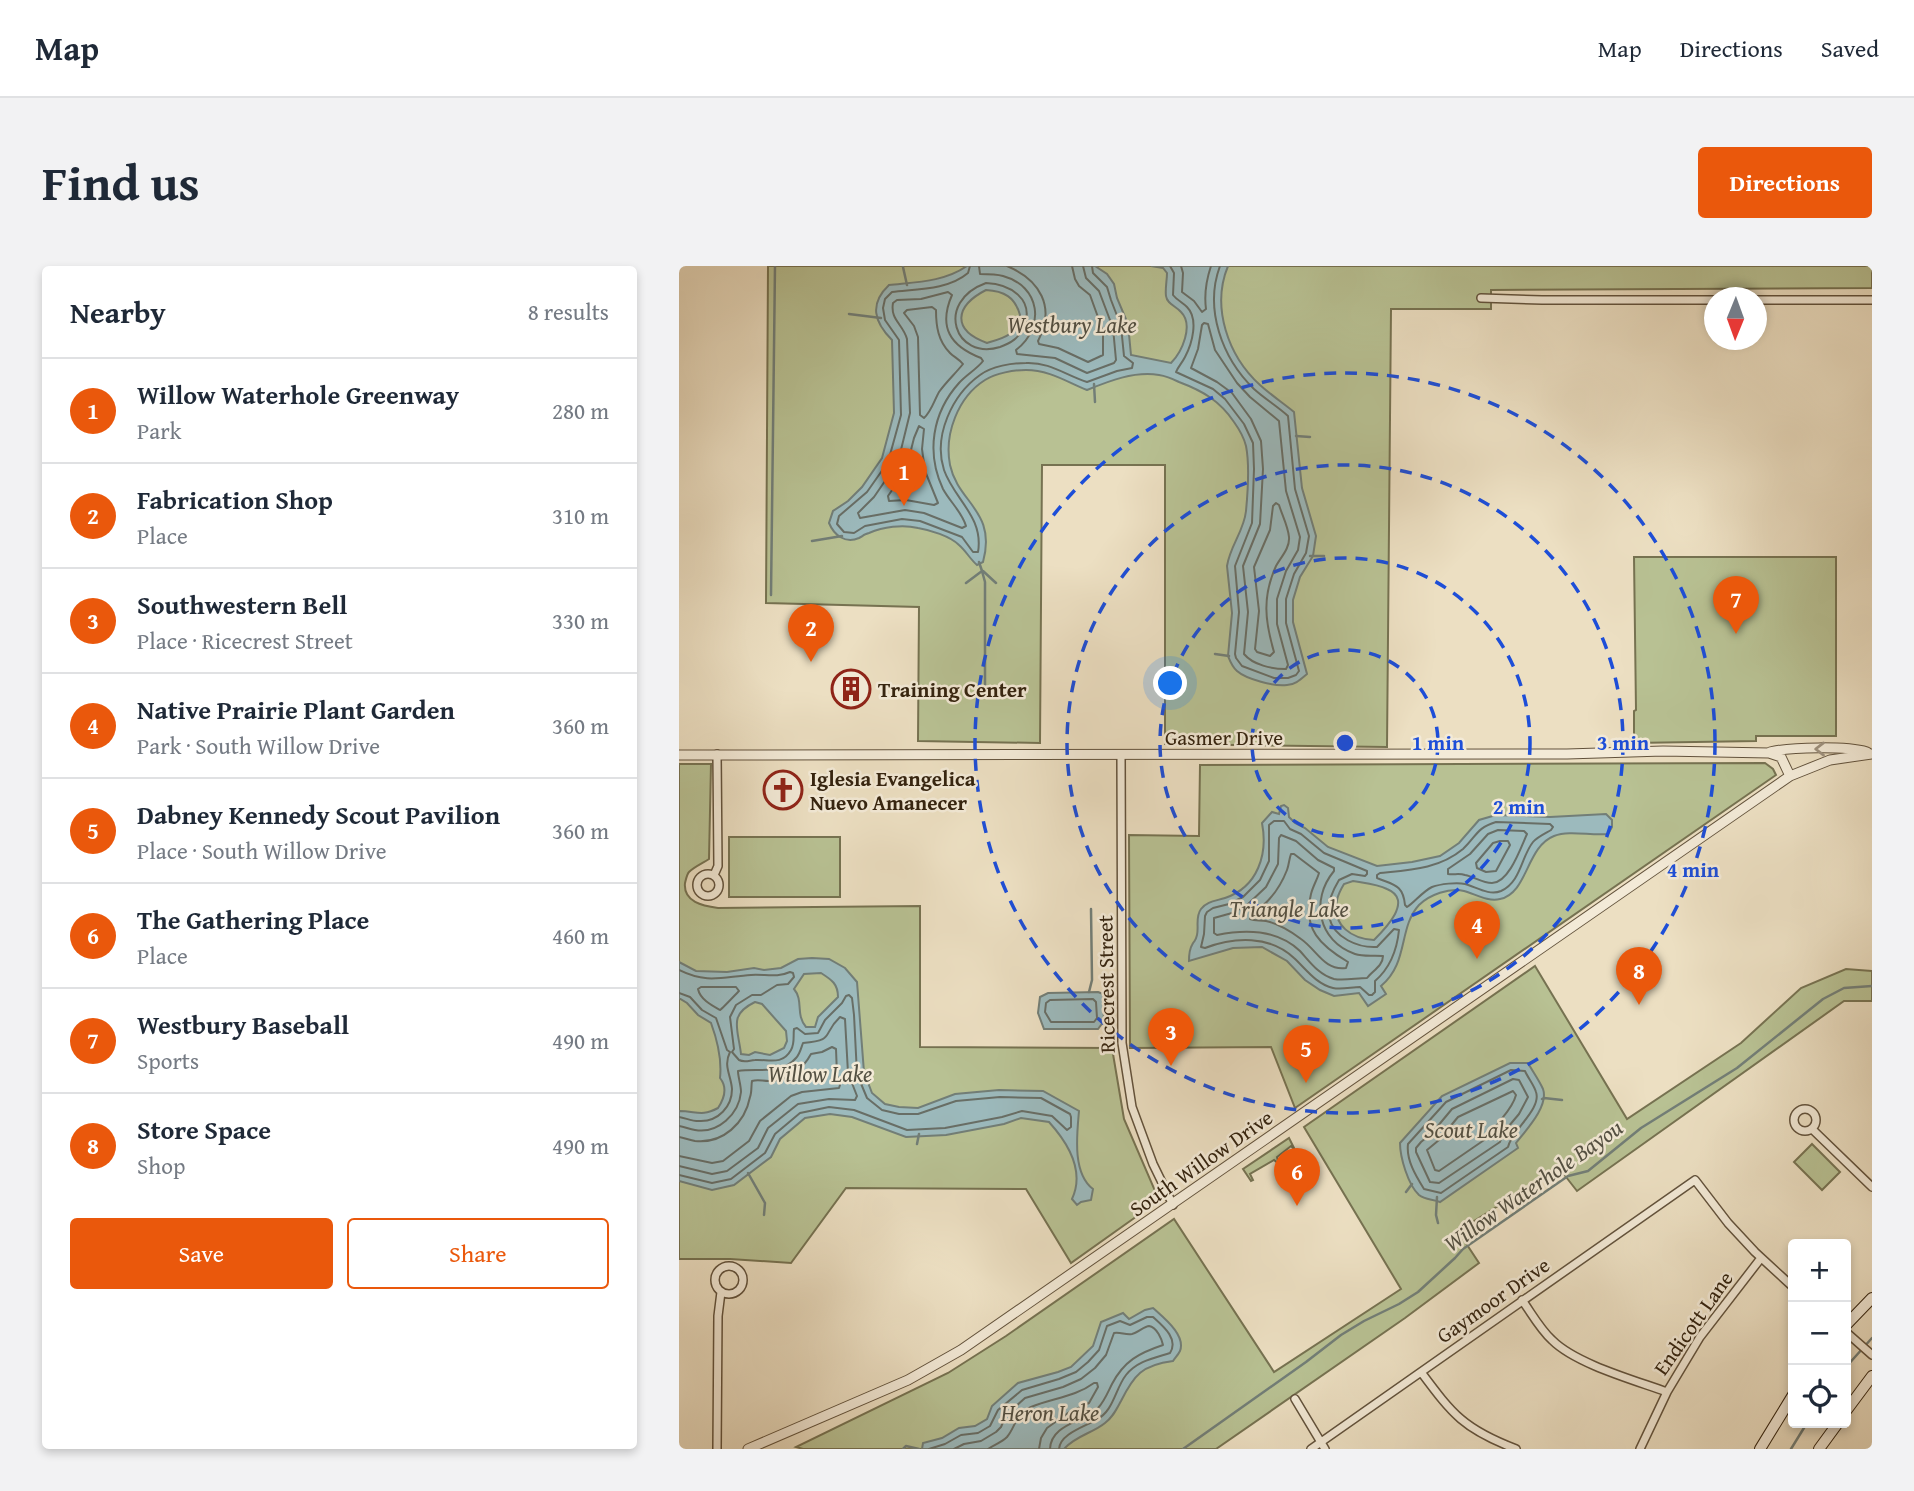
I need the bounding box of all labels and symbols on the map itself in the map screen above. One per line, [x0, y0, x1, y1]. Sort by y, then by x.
north arrow [1704, 287, 1767, 350]
water label: Westbury Lake [1007, 308, 1137, 341]
pin: 1 [881, 448, 927, 506]
pin: 7 [1713, 576, 1759, 634]
pin: 2 [788, 604, 834, 662]
your location [1153, 666, 1187, 700]
building icon: Training Center [830, 668, 872, 710]
place label: Training Center [878, 674, 1027, 705]
street label: Gasmer Drive [1165, 722, 1283, 753]
text: 1 min [1412, 727, 1465, 758]
text: 3 min [1597, 727, 1650, 758]
centre of rings [1333, 731, 1357, 755]
one-way arrow [1815, 741, 1825, 757]
place label: Iglesia Evangelica Nuevo Amanecer [810, 763, 976, 818]
church icon: Iglesia Evangelica Nuevo Amanecer [762, 769, 804, 811]
text: 2 min [1493, 791, 1546, 822]
text: 4 min [1667, 854, 1720, 885]
water label: Triangle Lake [1229, 892, 1349, 925]
pin: 4 [1454, 901, 1500, 959]
street label: Ricecrest Street [1089, 914, 1123, 1053]
pin: 8 [1616, 947, 1662, 1005]
pin: 3 [1148, 1008, 1194, 1066]
pin: 5 [1283, 1025, 1329, 1083]
water label: Willow Lake [768, 1057, 872, 1090]
street label: South Willow Drive [1123, 1102, 1279, 1224]
water label: Willow Waterhole Bayou [1437, 1111, 1630, 1259]
water label: Scout Lake [1424, 1113, 1518, 1146]
pin: 6 [1274, 1148, 1320, 1206]
street label: Gaymoor Drive [1430, 1249, 1556, 1350]
street label: Endicott Lane [1646, 1265, 1740, 1381]
water label: Heron Lake [1000, 1396, 1099, 1429]

